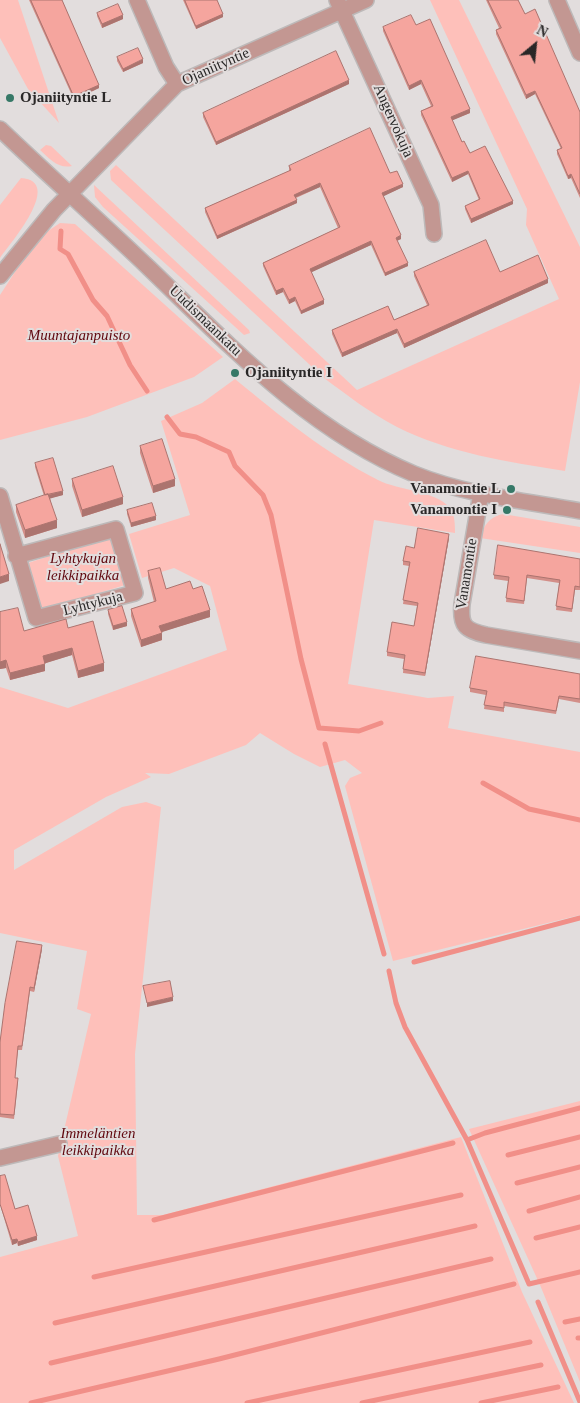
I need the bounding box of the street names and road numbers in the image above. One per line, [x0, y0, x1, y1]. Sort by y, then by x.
street label: Ojaniityntie [180, 44, 252, 90]
street label: Angervokuja [369, 82, 417, 160]
street label: Uudismaankatu [165, 282, 245, 360]
street label: Vanamontie [453, 537, 481, 611]
street label: Lyhtykuja [61, 588, 125, 620]

